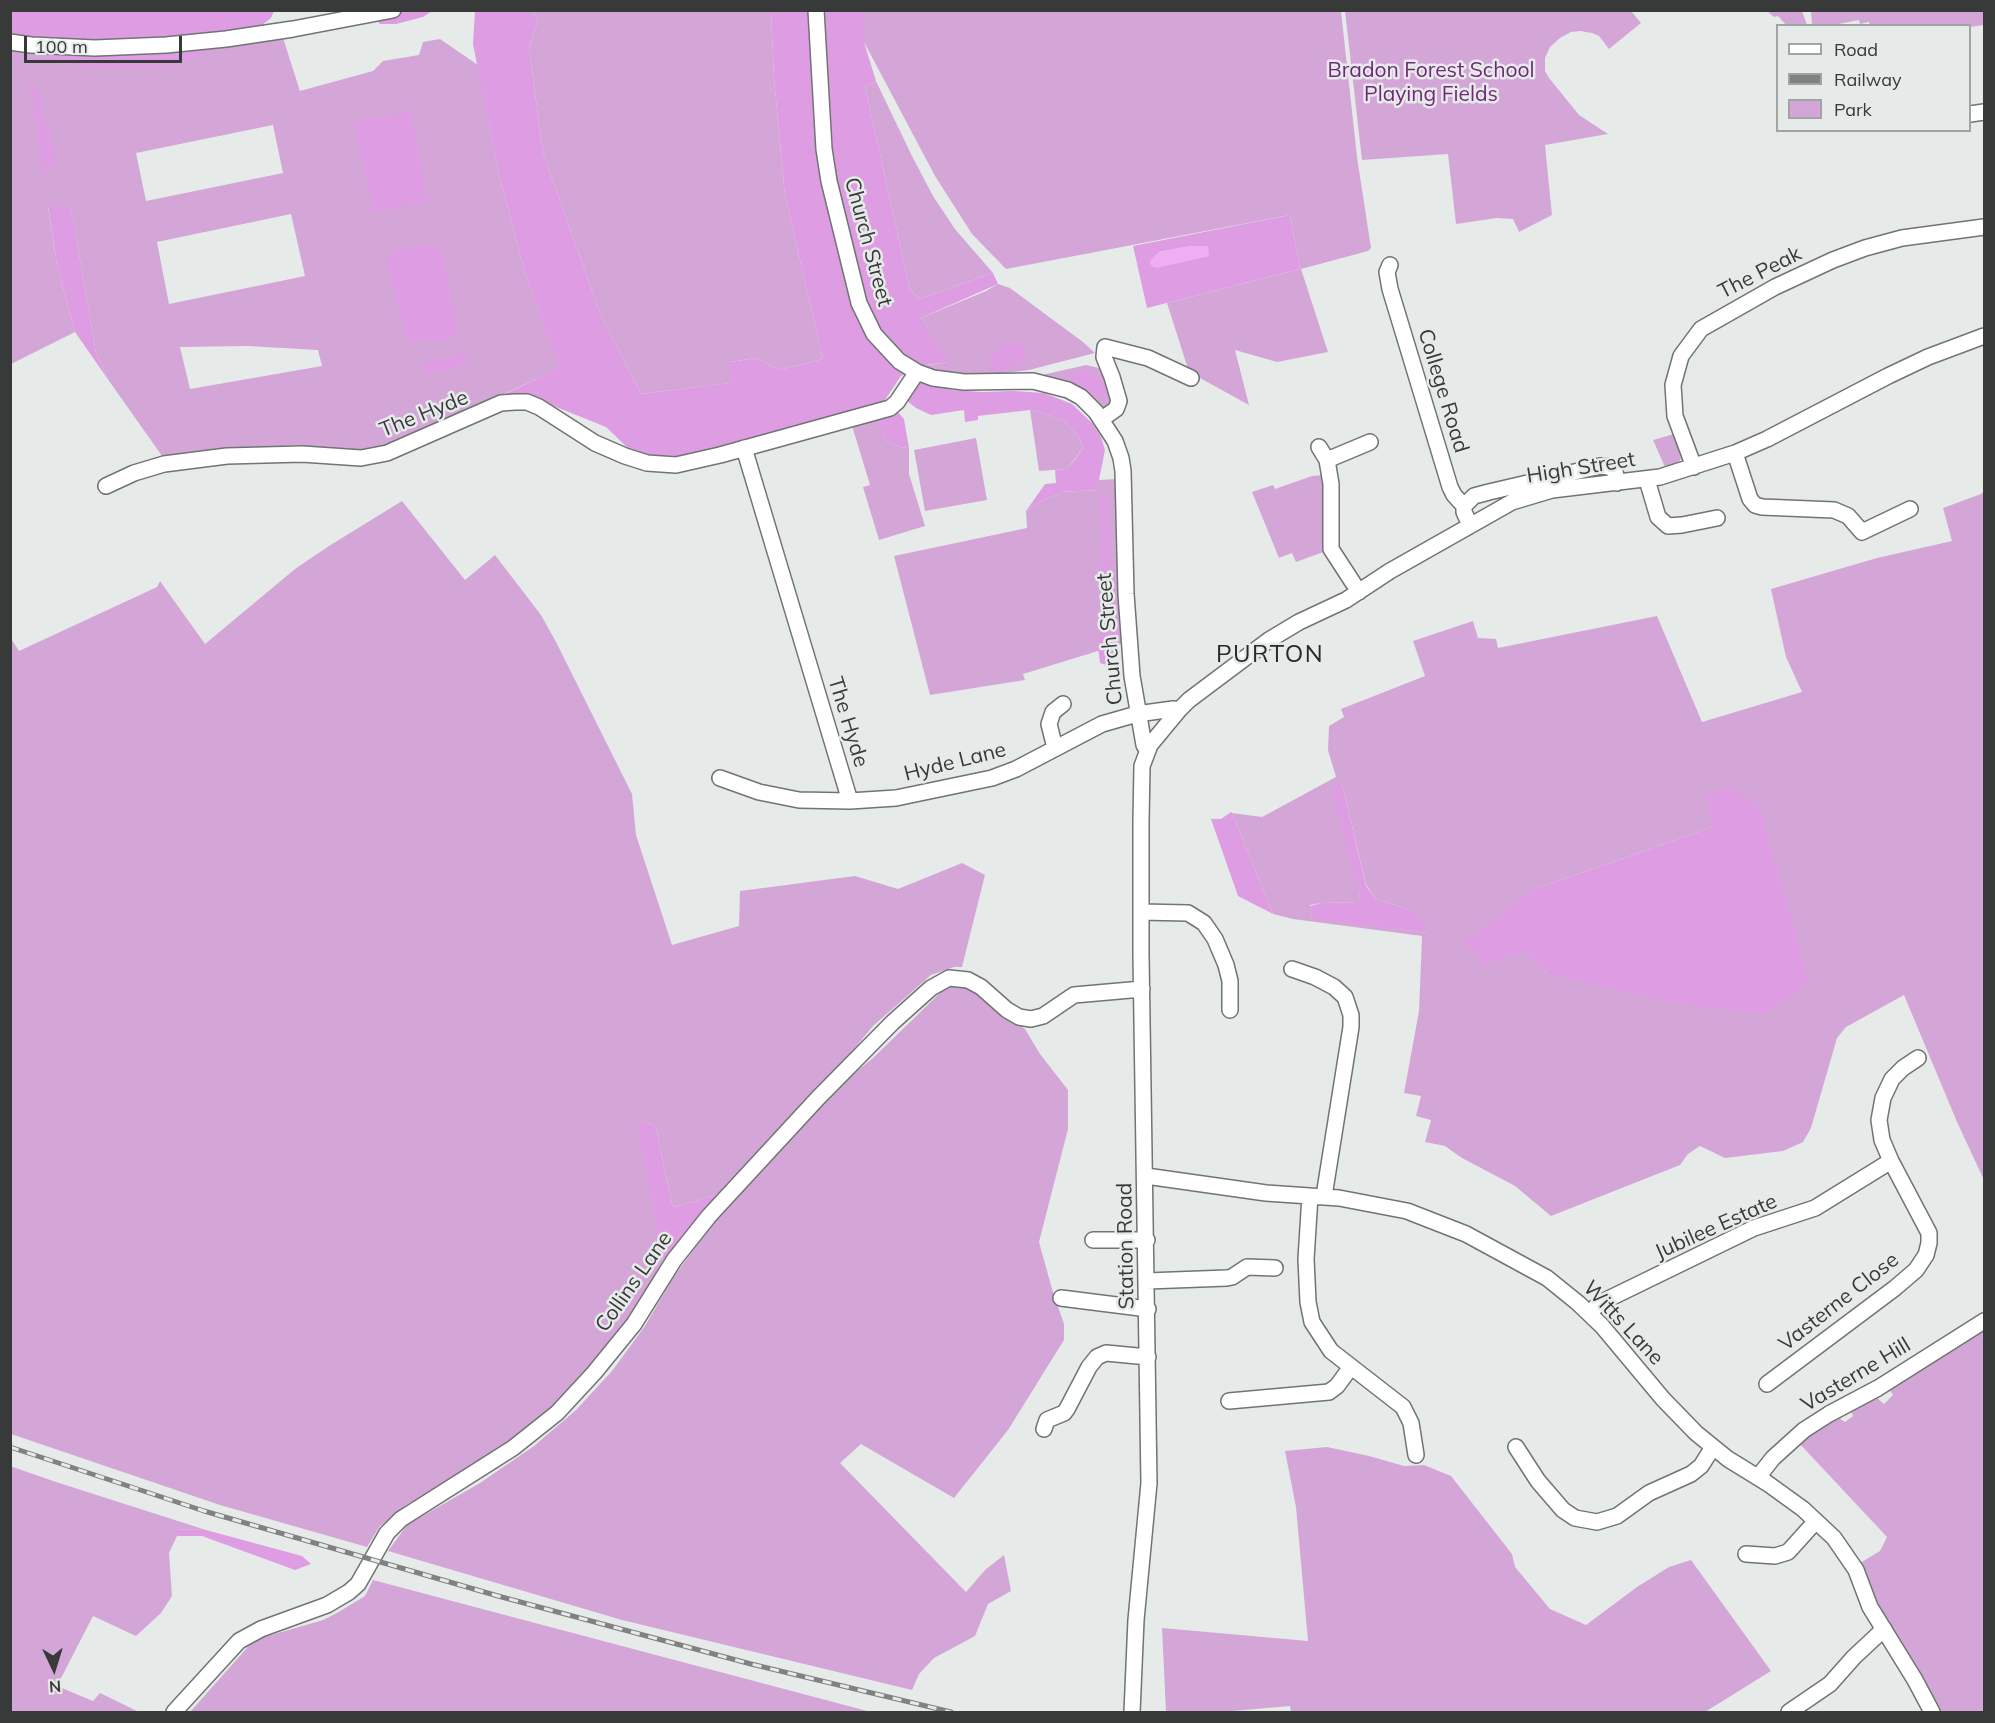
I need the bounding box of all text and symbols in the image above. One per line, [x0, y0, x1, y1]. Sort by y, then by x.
scale bar [27, 24, 184, 62]
legend [1776, 24, 1971, 132]
text: 100 m [35, 35, 88, 58]
text: Road [1834, 38, 1878, 61]
park label: Bradon Forest School Playing Fields [1328, 58, 1534, 108]
text: Railway [1834, 68, 1902, 91]
text: Park [1834, 98, 1872, 121]
street label: Church Street [839, 175, 897, 309]
street label: The Peak [1714, 241, 1806, 305]
street label: College Road [1412, 326, 1474, 456]
street label: The Hyde [376, 385, 472, 443]
street label: High Street [1525, 447, 1637, 489]
street label: Church Street [1092, 572, 1128, 706]
district label: PURTON [1216, 641, 1324, 669]
street label: The Hyde [822, 674, 874, 770]
street label: Hyde Lane [901, 737, 1009, 787]
street label: Station Road [1112, 1182, 1140, 1310]
street label: Jubilee Estate [1651, 1189, 1781, 1265]
street label: Collins Lane [590, 1227, 678, 1337]
street label: Vasterne Close [1774, 1247, 1904, 1357]
street label: Witts Lane [1577, 1275, 1669, 1371]
street label: Vasterne Hill [1797, 1333, 1915, 1417]
north arrow [24, 1639, 84, 1699]
text: N [49, 1677, 62, 1697]

